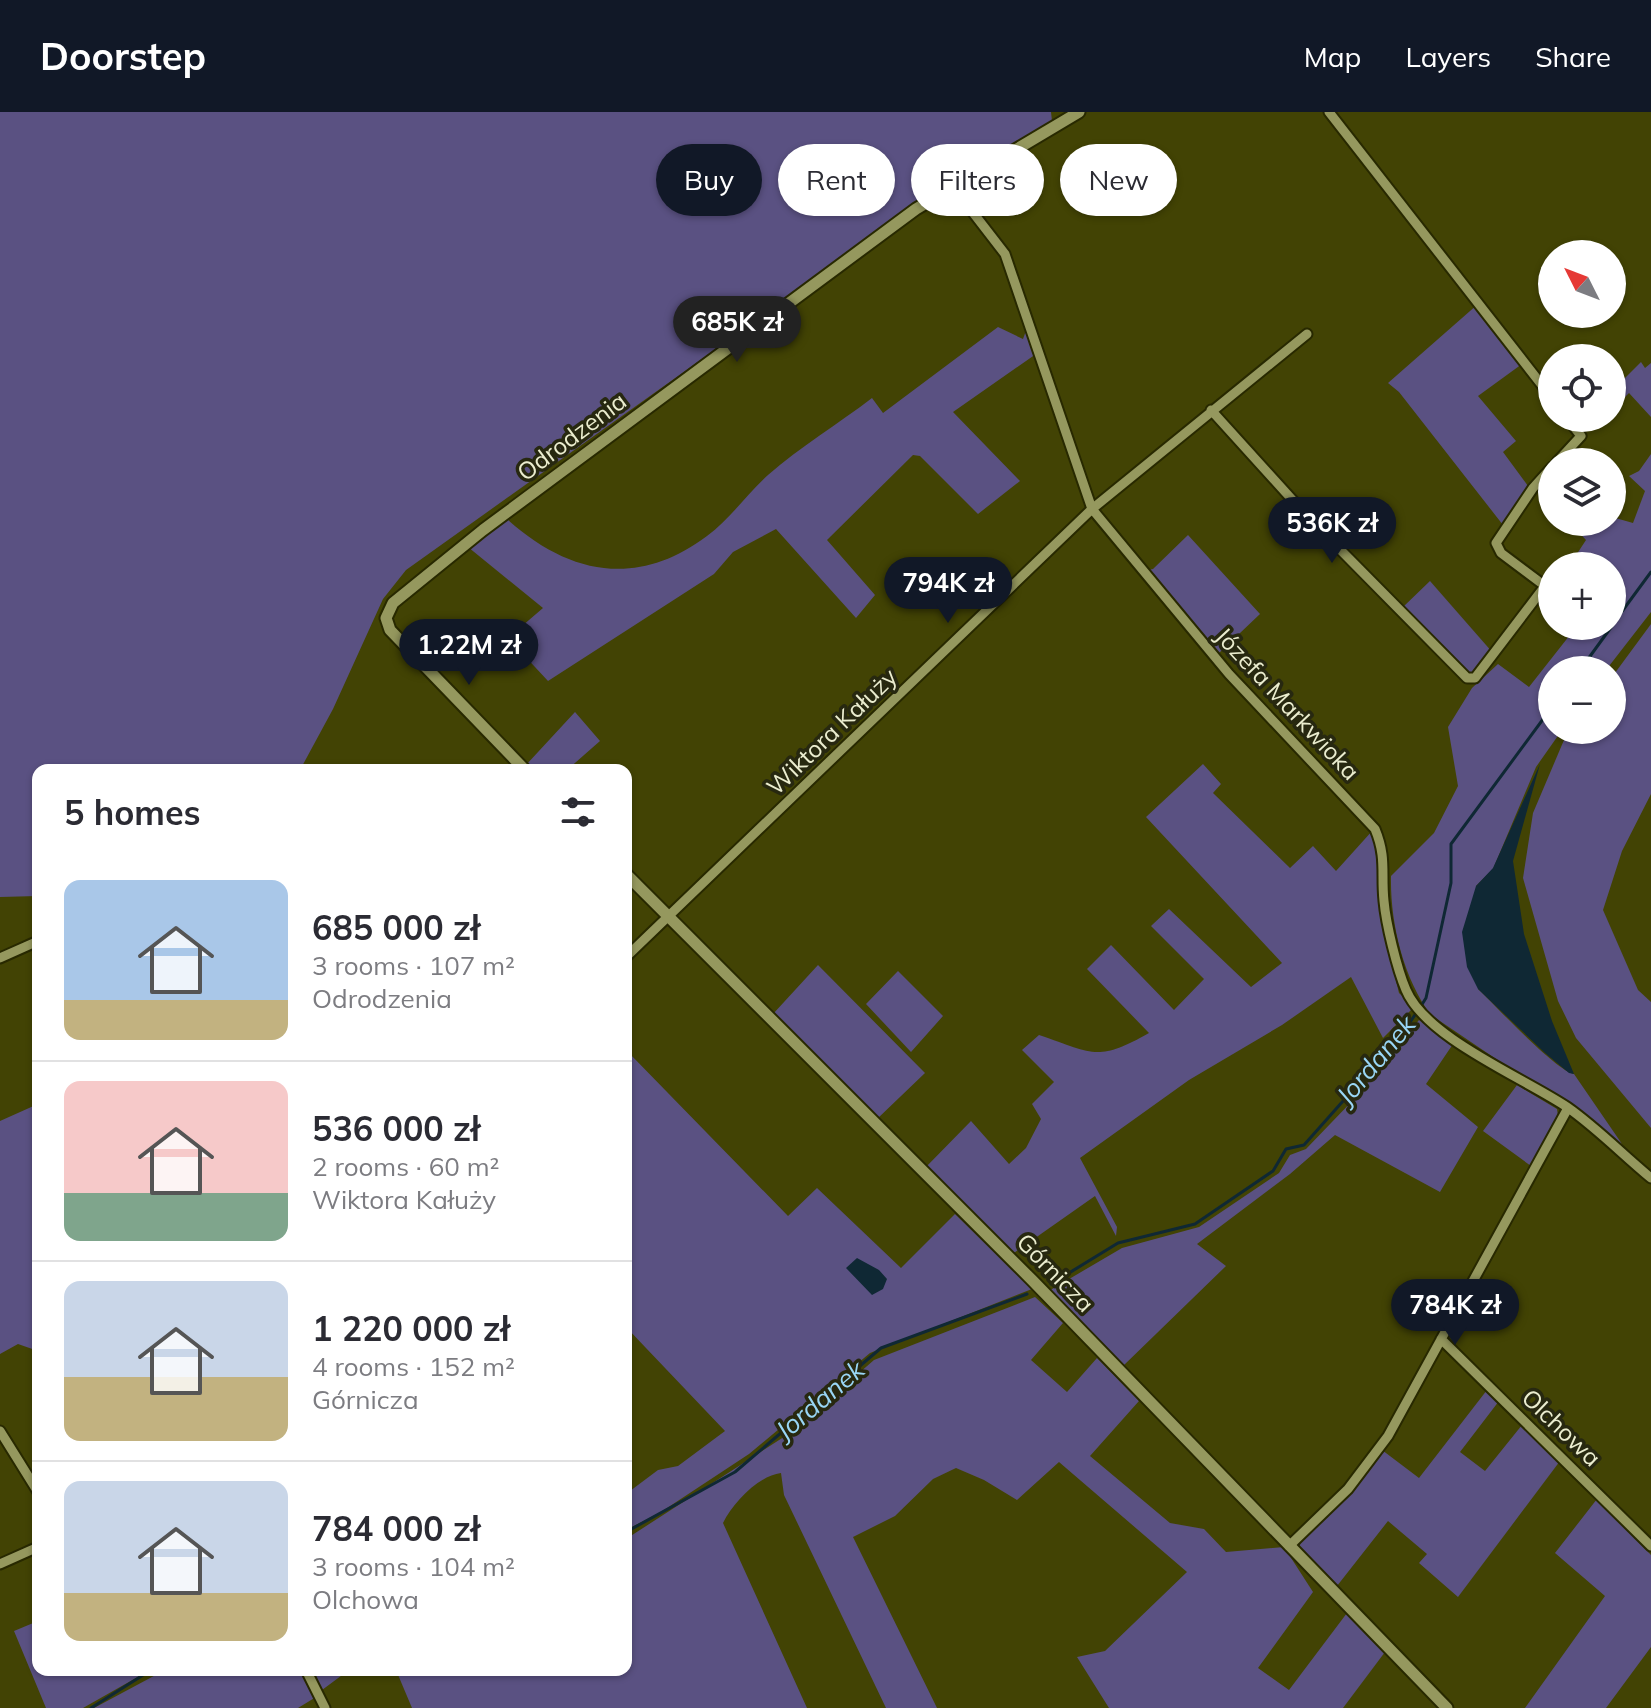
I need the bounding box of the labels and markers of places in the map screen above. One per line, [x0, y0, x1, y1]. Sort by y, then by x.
pin: 685K zł [663, 296, 811, 364]
pin: 536K zł [1258, 497, 1406, 565]
pin: 794K zł [874, 557, 1022, 625]
pin: 1.22M zł [386, 619, 552, 687]
pin: 784K zł [1381, 1279, 1529, 1347]

